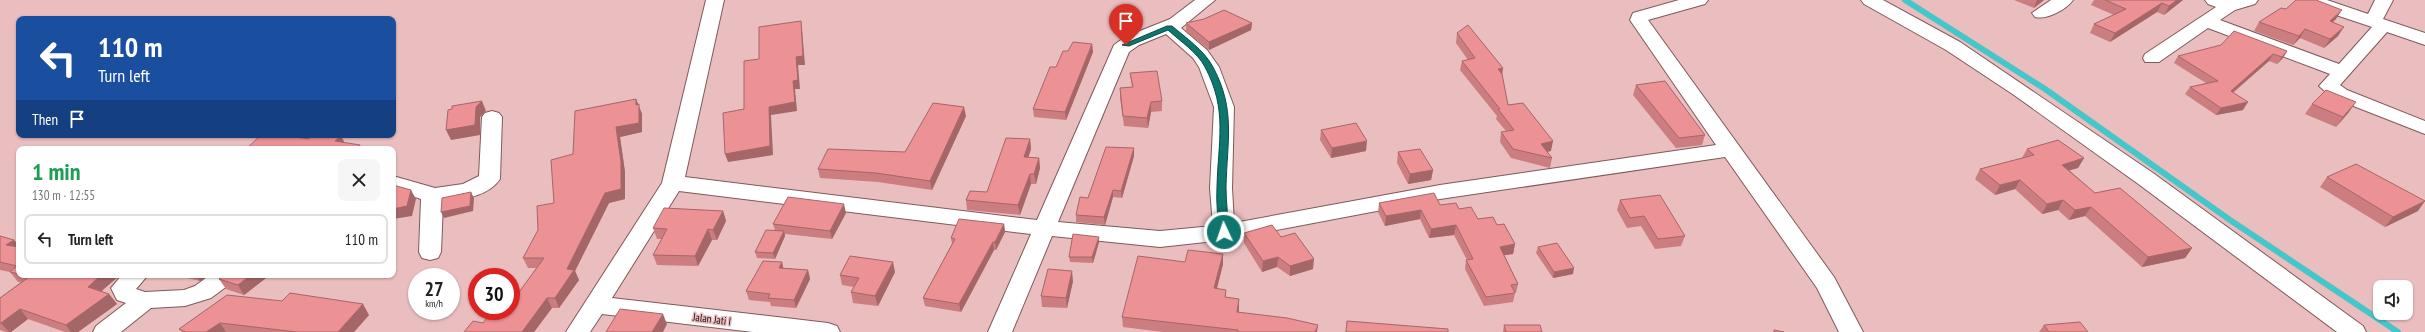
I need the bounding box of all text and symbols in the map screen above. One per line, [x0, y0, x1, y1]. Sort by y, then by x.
pin [1109, 4, 1143, 45]
icon: arrive [1115, 10, 1137, 32]
text: 110 m [98, 28, 162, 65]
icon: left [32, 32, 84, 84]
text: Turn left [98, 64, 150, 87]
icon: arrive [66, 108, 88, 130]
text: Then [32, 110, 58, 129]
text: 1 min [32, 156, 80, 187]
button: close [338, 159, 380, 201]
text: 130 m · 12:55 [32, 187, 95, 204]
position arrow [1203, 211, 1245, 253]
icon: left [34, 228, 56, 250]
text: Turn left [68, 230, 113, 249]
text: 110 m [345, 230, 378, 249]
speed limit sign: 30 [468, 268, 520, 320]
text: 27 [424, 276, 444, 302]
map controls [2373, 280, 2413, 320]
button: sound [2373, 280, 2413, 320]
text: km/h [425, 297, 443, 310]
street label: Jalan Jati I [691, 310, 732, 328]

